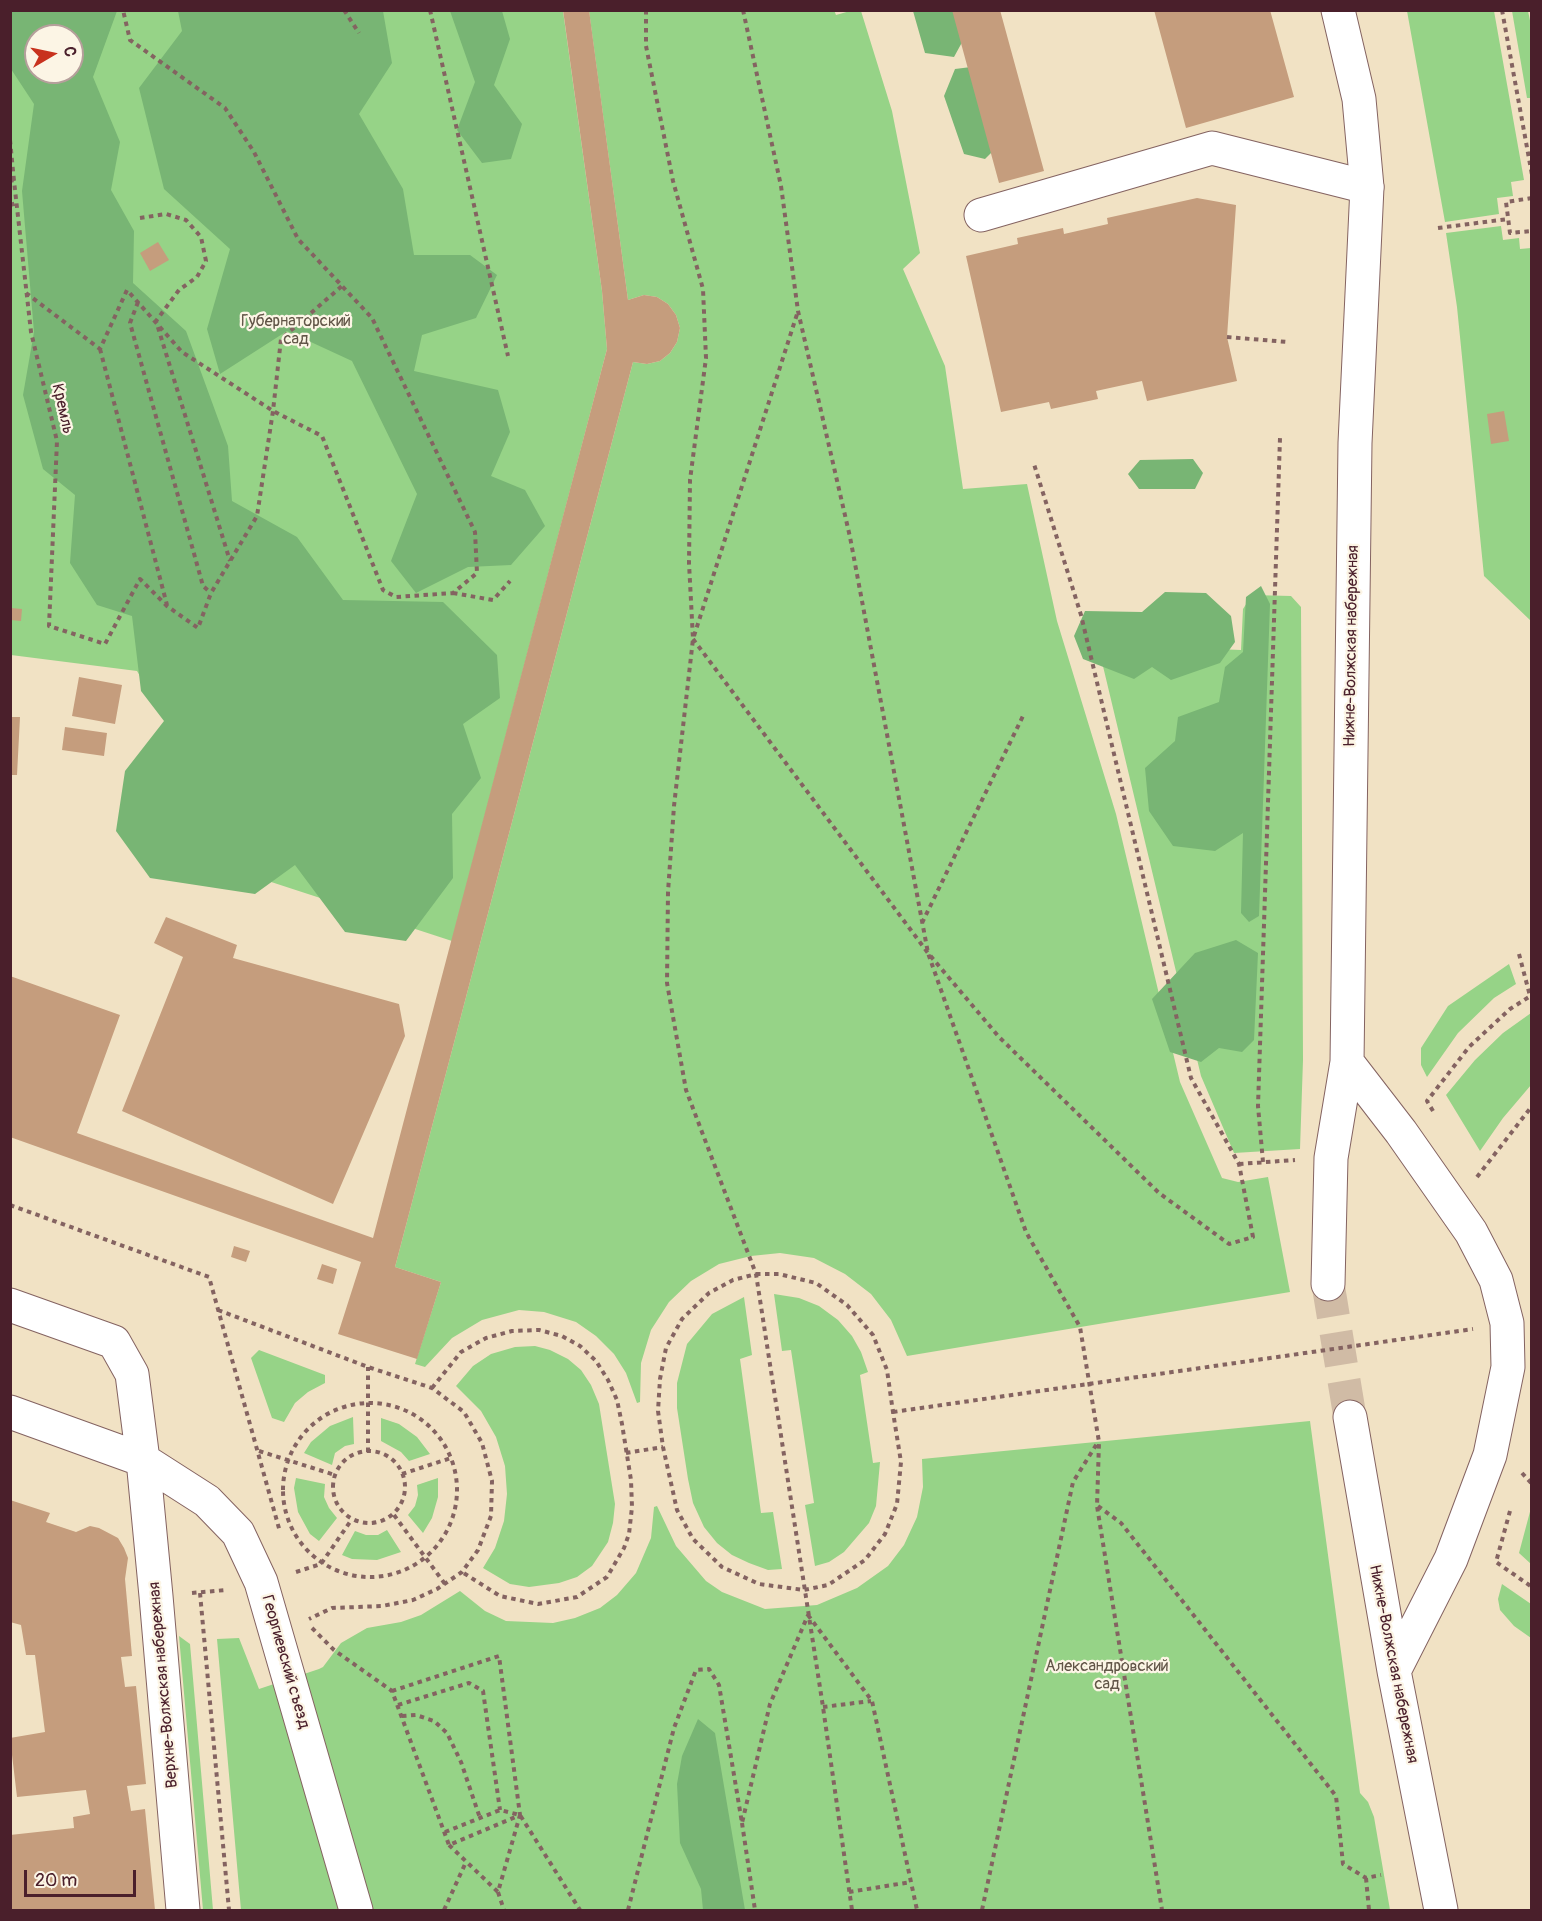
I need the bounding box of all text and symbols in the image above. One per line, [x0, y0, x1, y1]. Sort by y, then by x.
north arrow [24, 24, 84, 84]
text: С [59, 45, 80, 58]
park label: Губернаторский сад [241, 312, 351, 350]
street label: Кремль [47, 382, 77, 436]
street label: Нижне-Волжская набережная [1341, 545, 1363, 747]
street label: Нижне-Волжская набережная [1364, 1563, 1422, 1765]
street label: Верхне-Волжская набережная [145, 1581, 183, 1789]
street label: Георгиевский съезд [257, 1593, 313, 1731]
park label: Александровский сад [1045, 1657, 1169, 1695]
scale bar [27, 1858, 140, 1896]
text: 20 m [35, 1869, 77, 1892]

